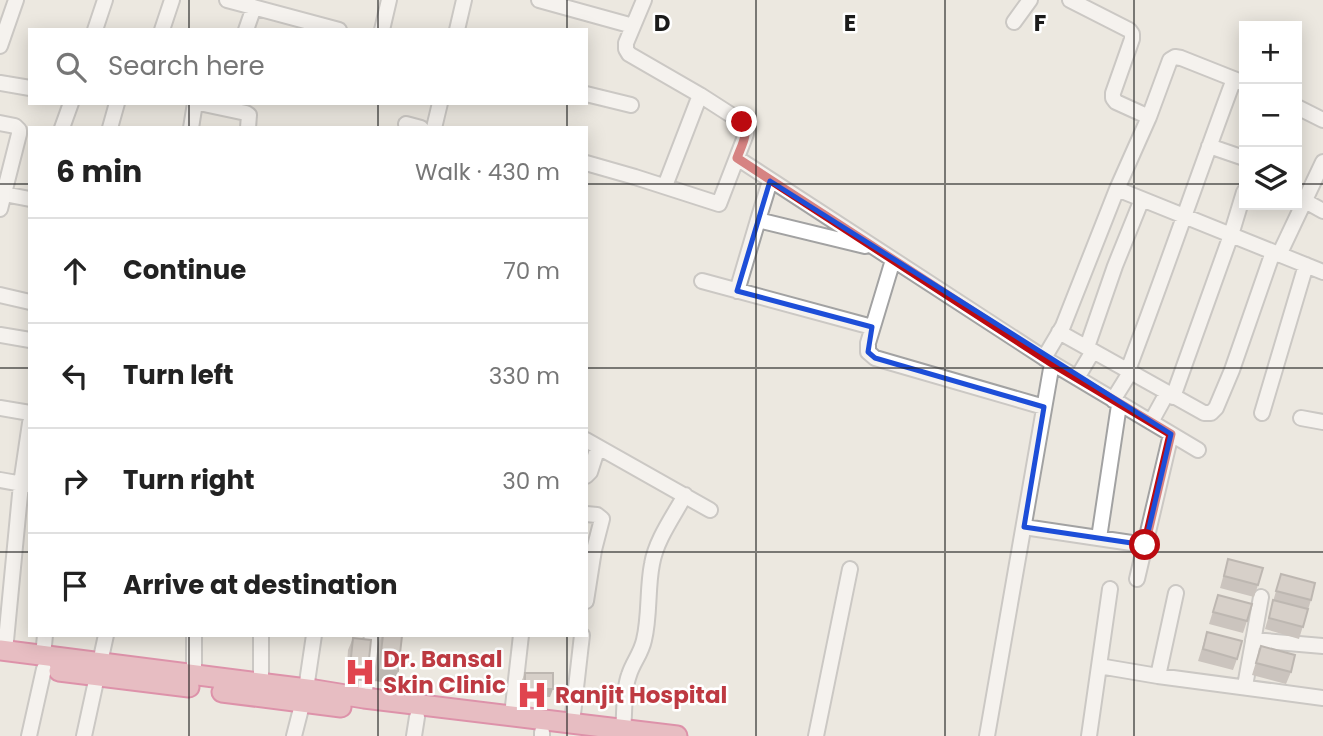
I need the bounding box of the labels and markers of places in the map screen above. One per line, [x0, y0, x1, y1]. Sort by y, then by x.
place label: Dr. Bansal Skin Clinic [383, 643, 506, 701]
hospital icon: Dr. Bansal Skin Clinic [343, 655, 377, 689]
hospital icon: Ranjit Hospital [515, 678, 549, 712]
place label: Ranjit Hospital [555, 679, 727, 711]

